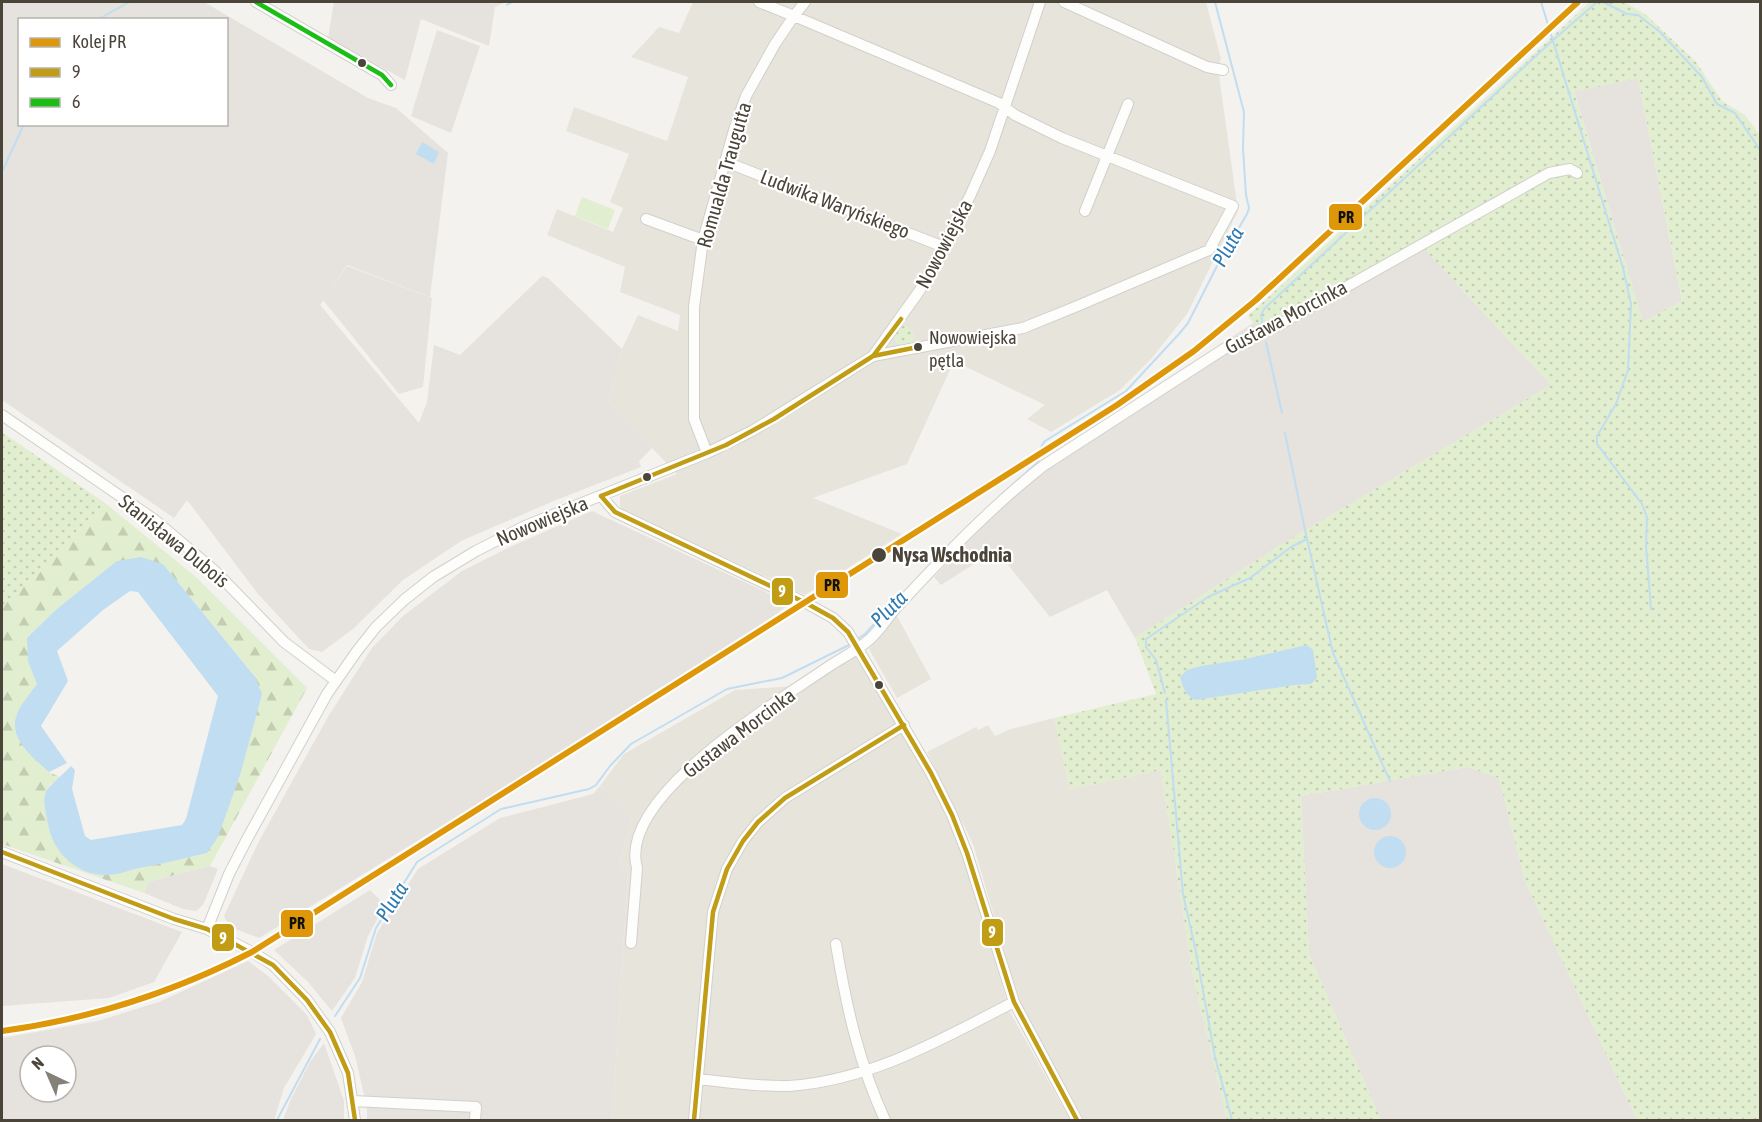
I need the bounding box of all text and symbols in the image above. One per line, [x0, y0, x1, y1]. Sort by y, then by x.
legend [18, 18, 228, 126]
text: Kolej PR [72, 31, 126, 52]
unlabelled marker [356, 57, 368, 69]
text: 9 [72, 61, 80, 82]
text: 6 [72, 91, 80, 112]
street label: Romualda Traugutta [692, 99, 755, 250]
street label: Ludwika Waryńskiego [757, 165, 913, 243]
street label: Nowowiejska [911, 195, 977, 292]
line badge: PR [1328, 203, 1363, 231]
text: PR [1338, 208, 1354, 226]
water label: Pluta [1207, 222, 1248, 271]
street label: Gustawa Morcinka [1221, 275, 1351, 358]
place label: Nowowiejska pętla [929, 327, 1017, 371]
marker: Nowowiejska pętla [912, 341, 924, 353]
unlabelled marker [641, 471, 653, 483]
street label: Stanisława Dubois [115, 489, 234, 592]
street label: Nowowiejska [493, 491, 591, 550]
place label: Nysa Wschodnia [892, 543, 1012, 566]
marker: Nysa Wschodnia [870, 546, 888, 564]
line badge: PR [815, 571, 849, 599]
text: PR [824, 576, 840, 594]
line badge: 9 [771, 577, 794, 606]
text: 9 [778, 582, 786, 600]
water label: Pluta [865, 585, 912, 631]
unlabelled marker [873, 679, 885, 691]
street label: Gustawa Morcinka [678, 683, 799, 782]
water label: Pluta [370, 877, 412, 925]
line badge: PR [280, 909, 314, 938]
text: PR [289, 914, 305, 932]
line badge: 9 [981, 918, 1004, 947]
line badge: 9 [211, 923, 235, 952]
text: 9 [988, 923, 996, 941]
text: 9 [219, 929, 227, 947]
north arrow [18, 1044, 78, 1104]
text: N [28, 1053, 47, 1073]

